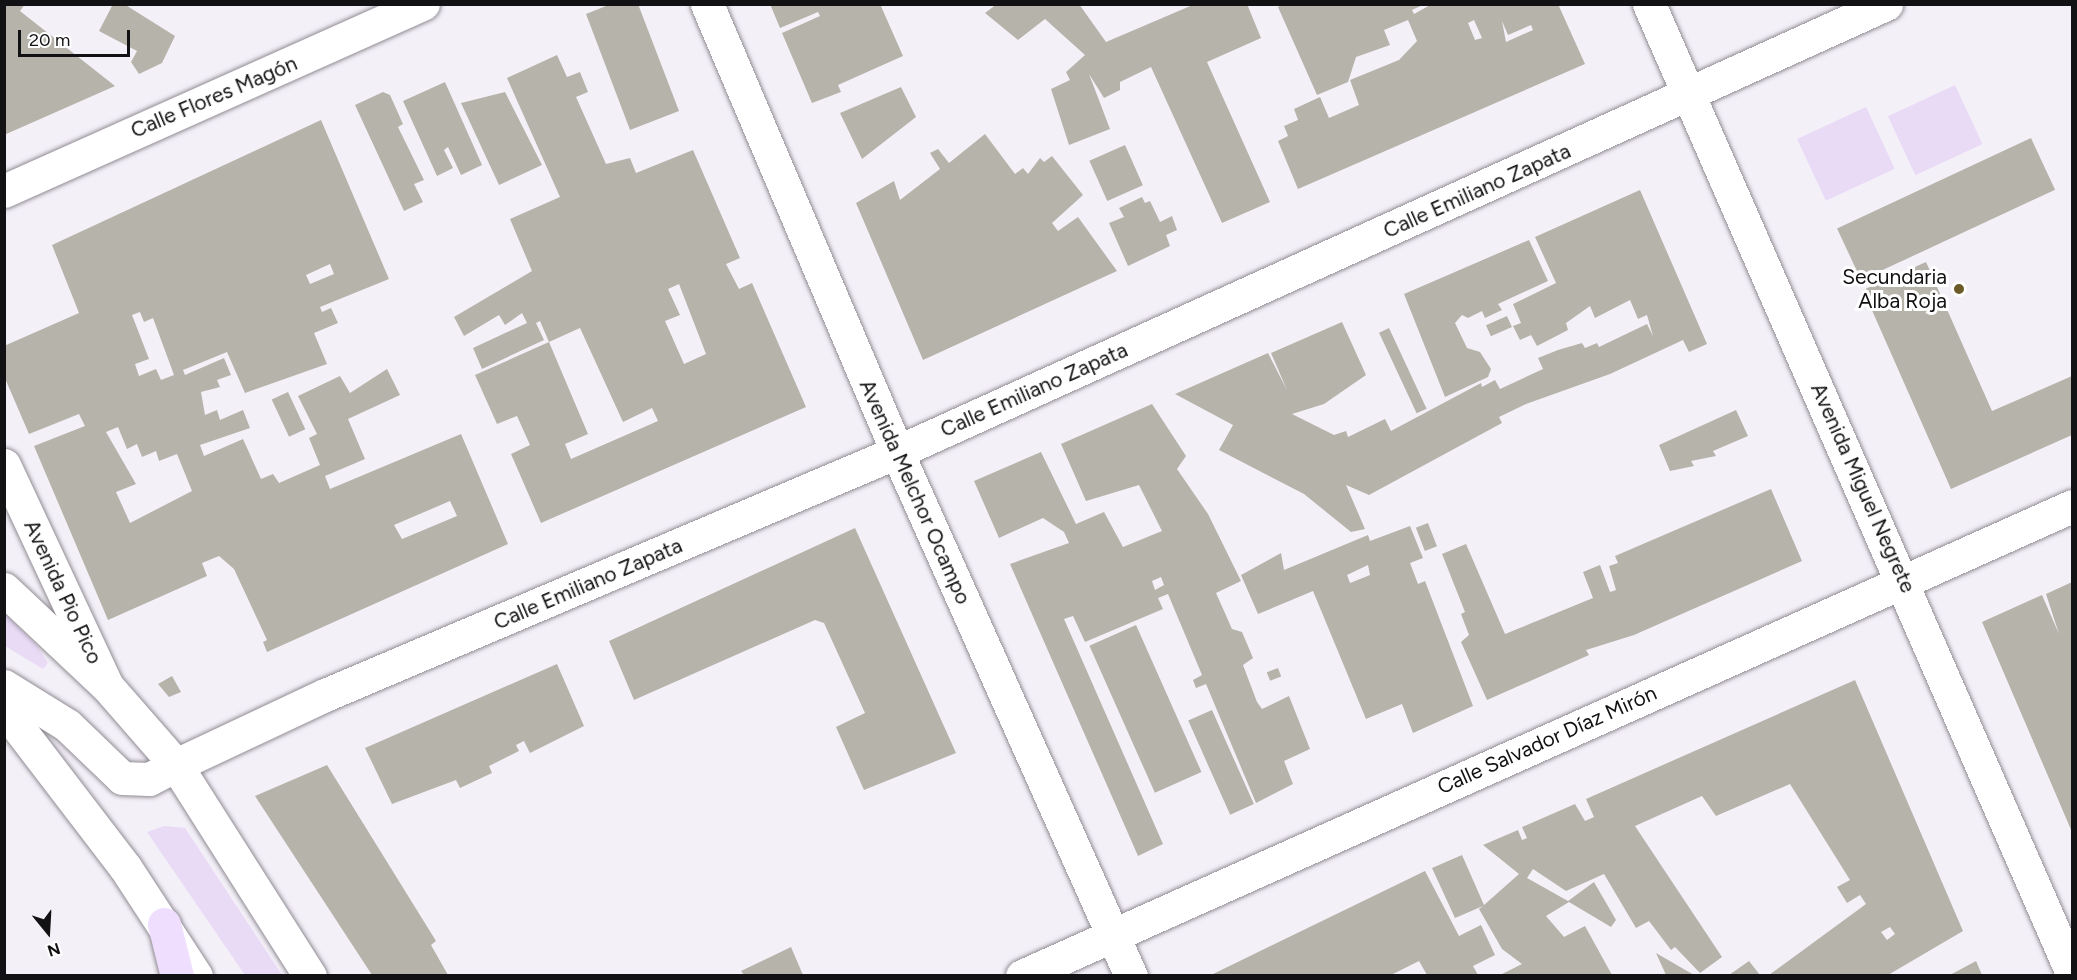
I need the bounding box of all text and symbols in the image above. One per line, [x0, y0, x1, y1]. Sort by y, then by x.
scale bar [21, 18, 134, 56]
text: 20 m [29, 29, 70, 51]
street label: Calle Flores Magón [127, 51, 301, 143]
street label: Calle Emiliano Zapata [1380, 138, 1574, 244]
place label: Secundaria Alba Roja [1842, 264, 1947, 314]
marker: Secundaria Alba Roja [1952, 282, 1966, 296]
street label: Calle Emiliano Zapata [937, 337, 1131, 443]
street label: Avenida Melchor Ocampo [854, 376, 976, 608]
street label: Avenida Miguel Negrete [1805, 379, 1921, 597]
street label: Avenida Pio Pico [19, 516, 107, 668]
street label: Calle Emiliano Zapata [490, 533, 686, 635]
street label: Calle Salvador Díaz Mirón [1433, 680, 1661, 800]
north arrow [18, 902, 78, 962]
text: N [45, 939, 63, 961]

